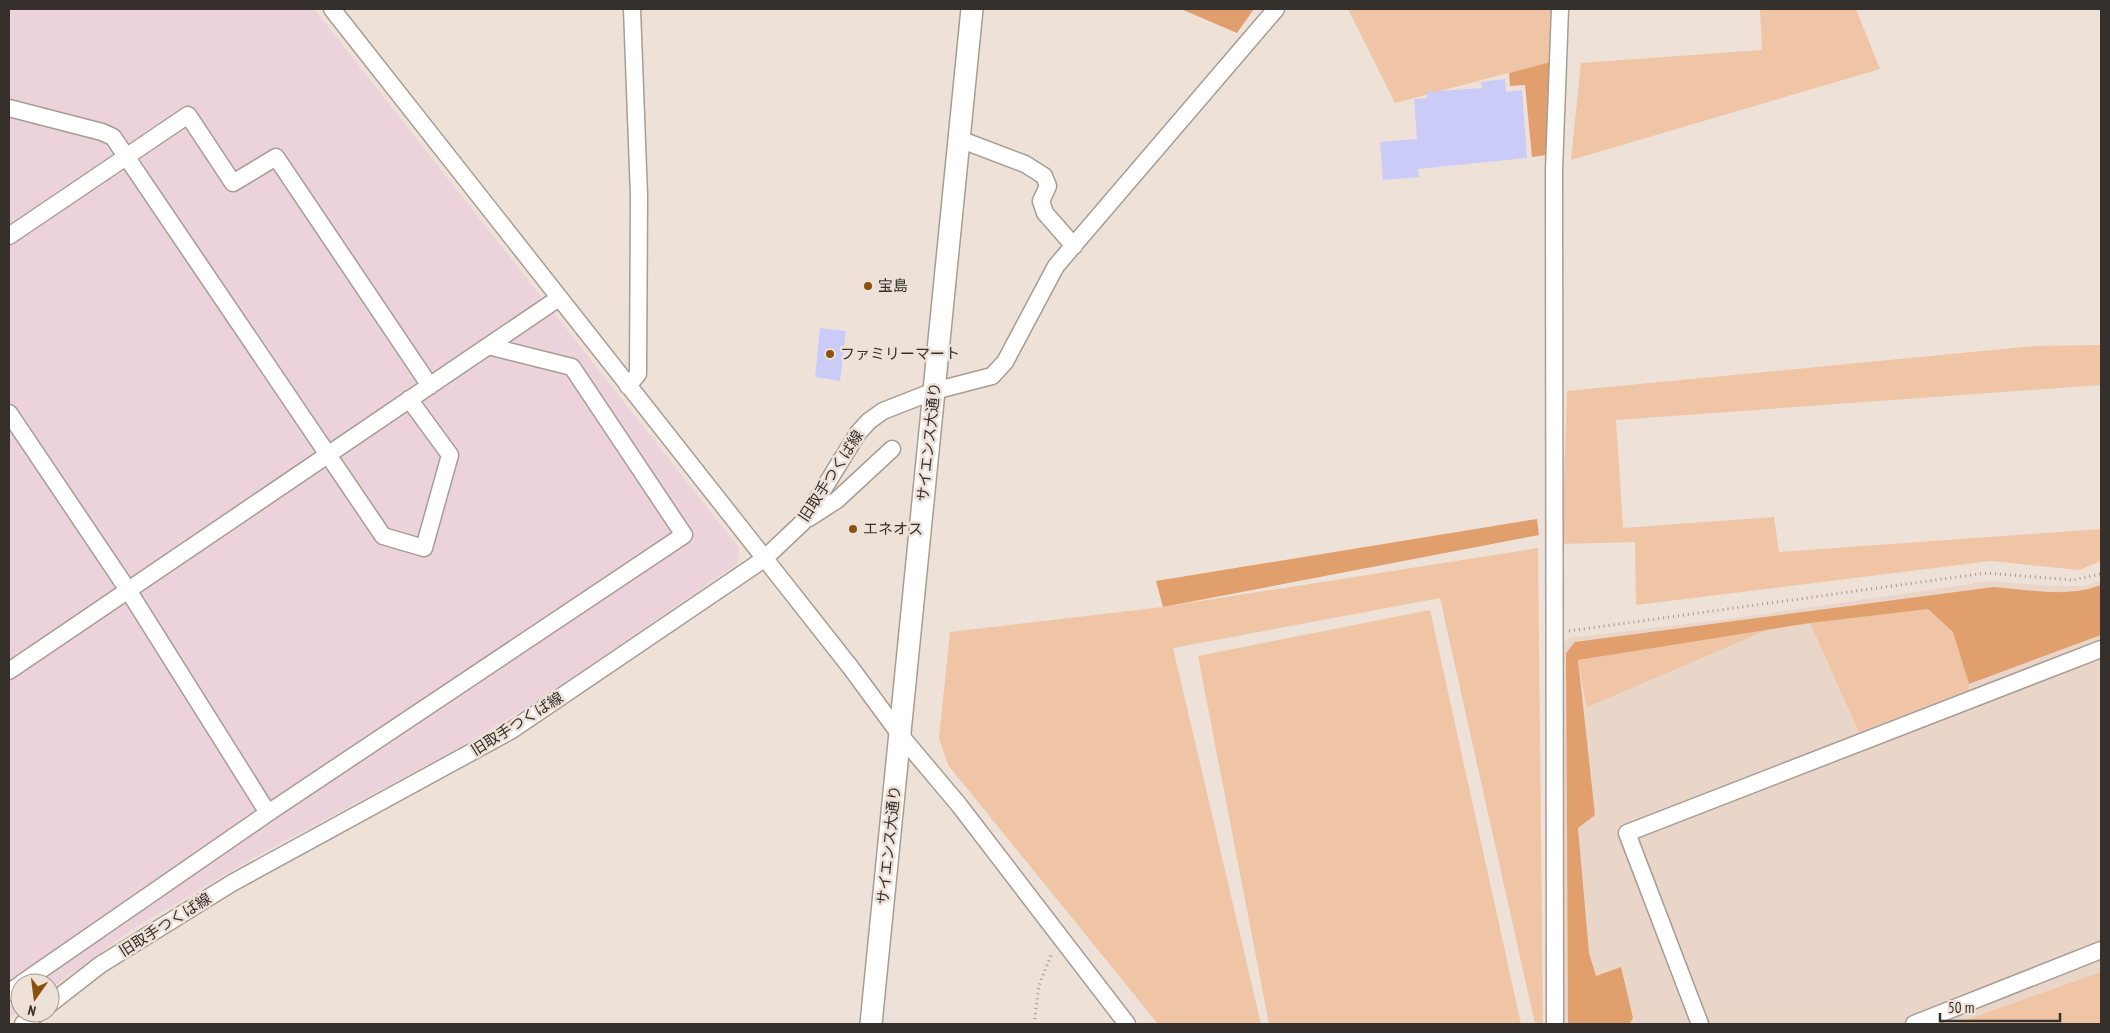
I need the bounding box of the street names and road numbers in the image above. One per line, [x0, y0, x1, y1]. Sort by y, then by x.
street label: サイエンス大通り [913, 382, 944, 502]
street label: 旧取手つくば線 [794, 427, 867, 525]
street label: 旧取手つくば線 [467, 688, 566, 759]
street label: サイエンス大通り [873, 785, 904, 905]
street label: 旧取手つくば線 [115, 889, 214, 960]

